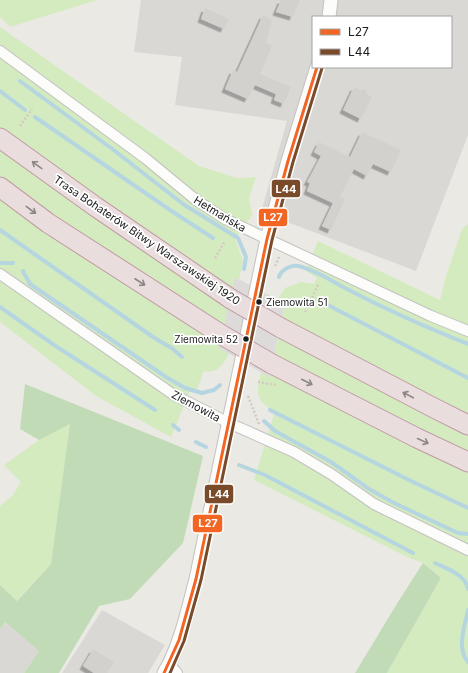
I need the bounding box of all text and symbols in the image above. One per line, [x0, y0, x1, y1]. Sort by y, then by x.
legend [312, 16, 452, 68]
text: L27 [348, 24, 369, 39]
text: L44 [348, 44, 371, 59]
one-way arrow [32, 161, 43, 169]
street label: Trasa Bohaterów Bitwy Warszawskiej 1920 [51, 172, 243, 308]
line badge: L44 [271, 179, 301, 198]
text: L44 [275, 182, 297, 196]
street label: Hetmańska [191, 193, 249, 235]
one-way arrow [25, 206, 36, 215]
line badge: L27 [258, 208, 288, 227]
text: L27 [263, 210, 283, 224]
one-way arrow [134, 278, 145, 286]
place label: Ziemowita 51 [266, 296, 328, 308]
marker: Ziemowita 51 [254, 297, 264, 307]
place label: Ziemowita 52 [174, 333, 238, 345]
marker: Ziemowita 52 [241, 334, 251, 344]
one-way arrow [301, 379, 313, 386]
street label: Ziemowita [169, 387, 223, 425]
one-way arrow [402, 391, 414, 398]
one-way arrow [417, 438, 429, 445]
line badge: L44 [204, 484, 234, 504]
text: L44 [208, 487, 230, 501]
line badge: L27 [192, 514, 223, 533]
text: L27 [198, 516, 218, 530]

